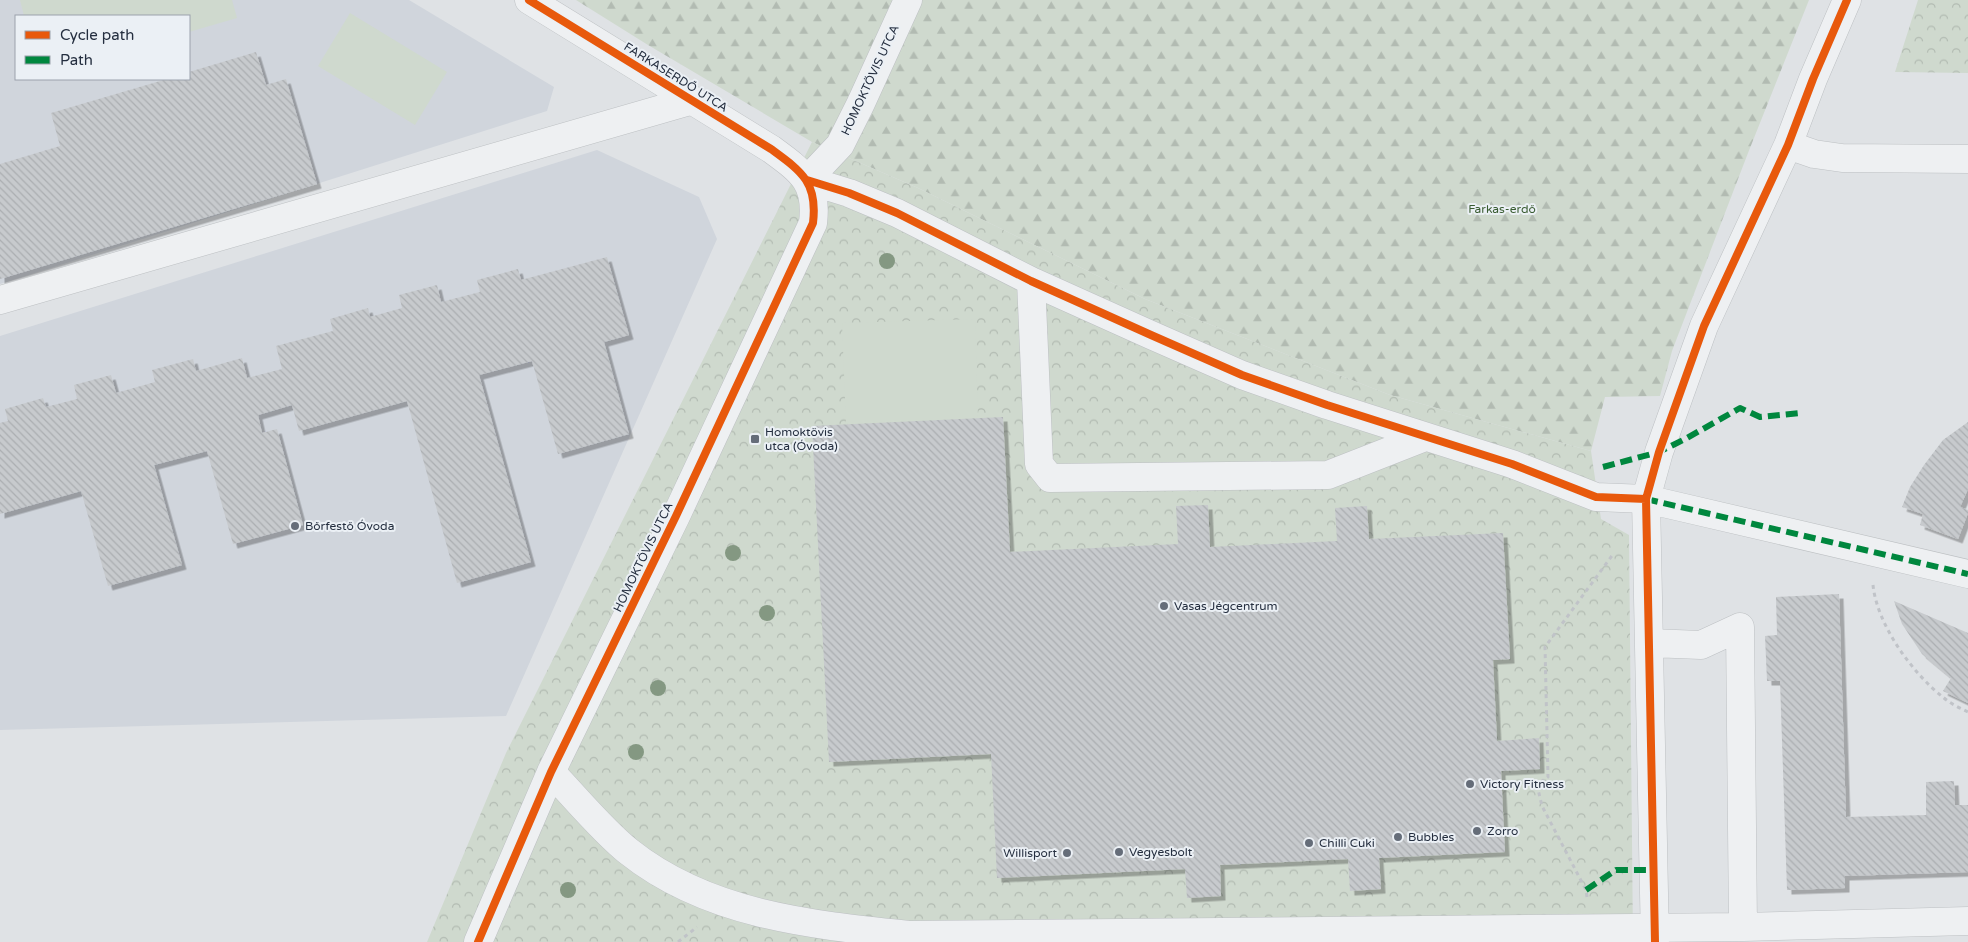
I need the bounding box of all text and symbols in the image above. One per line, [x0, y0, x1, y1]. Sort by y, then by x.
legend [15, 15, 190, 80]
street label: HOMOKTÖVIS UTCA [838, 22, 902, 138]
text: Cycle path [60, 26, 134, 44]
street label: FARKASERDŐ UTCA [621, 39, 731, 115]
text: Path [60, 51, 93, 69]
park label: Farkas-erdő [1468, 202, 1536, 216]
place label: Homoktövis utca (Óvoda) [765, 425, 838, 453]
marker: Homoktövis utca (Óvoda) [749, 433, 761, 445]
street label: HOMOKTÖVIS UTCA [610, 500, 676, 614]
place label: Bőrfestő Óvoda [305, 519, 394, 533]
marker: Bőrfestő Óvoda [289, 520, 301, 532]
place label: Vasas Jégcentrum [1174, 599, 1278, 613]
marker: Vasas Jégcentrum [1158, 600, 1170, 612]
place label: Victory Fitness [1480, 777, 1564, 791]
marker: Victory Fitness [1464, 778, 1476, 790]
place label: Zorro [1487, 824, 1518, 838]
marker: Zorro [1471, 825, 1483, 837]
place label: Bubbles [1408, 830, 1454, 844]
marker: Bubbles [1392, 831, 1404, 843]
place label: Chilli Cuki [1319, 836, 1375, 850]
marker: Chilli Cuki [1303, 837, 1315, 849]
place label: Vegyesbolt [1129, 845, 1193, 859]
place label: Willisport [1003, 846, 1057, 860]
marker: Vegyesbolt [1113, 846, 1125, 858]
marker: Willisport [1061, 847, 1073, 859]

